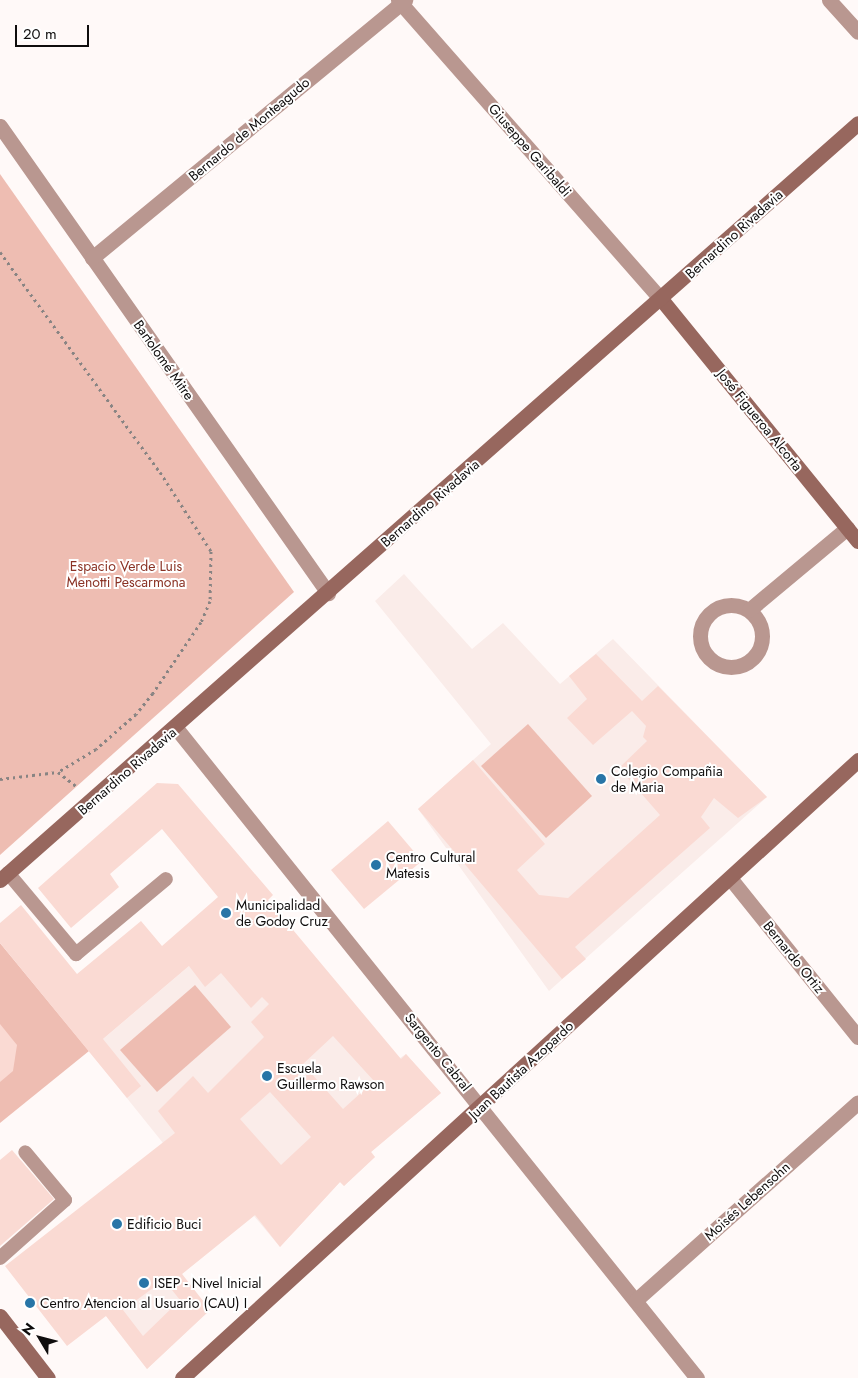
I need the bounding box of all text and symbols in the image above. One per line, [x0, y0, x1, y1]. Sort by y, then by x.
scale bar [18, 15, 91, 47]
text: 20 m [23, 23, 57, 45]
street label: Bernardo de Monteagudo [185, 74, 313, 184]
street label: Giuseppe Garibaldi [485, 100, 575, 200]
street label: Bernardino Rivadavia [682, 186, 786, 282]
street label: Bartolomé Mitre [130, 317, 198, 403]
street label: José Figueroa Alcorta [714, 366, 806, 474]
street label: Bernardino Rivadavia [377, 456, 483, 550]
park label: Espacio Verde Luis Menotti Pescarmona [66, 558, 186, 590]
street label: Bernardino Rivadavia [74, 724, 180, 818]
place label: Colegio Compañia de Maria [611, 763, 723, 796]
marker: Colegio Compañia de Maria [595, 773, 607, 785]
place label: Centro Cultural Matesis [386, 849, 476, 882]
marker: Centro Cultural Matesis [370, 859, 382, 871]
place label: Municipalidad de Godoy Cruz [236, 897, 328, 930]
marker: Municipalidad de Godoy Cruz [220, 907, 232, 919]
street label: Bernardo Ortiz [760, 918, 828, 996]
street label: Sargento Cabral [401, 1009, 475, 1095]
street label: Juan Bautista Azopardo [465, 1017, 577, 1123]
place label: Escuela Guillermo Rawson [277, 1060, 385, 1092]
marker: Escuela Guillermo Rawson [261, 1070, 273, 1082]
street label: Moisés Lebensohn [701, 1158, 793, 1244]
place label: Edificio Buci [127, 1216, 202, 1232]
marker: Edificio Buci [111, 1218, 123, 1230]
place label: ISEP - Nivel Inicial [154, 1275, 262, 1291]
marker: ISEP - Nivel Inicial [138, 1277, 150, 1289]
place label: Centro Atencion al Usuario (CAU) I [40, 1295, 247, 1311]
marker: Centro Atencion al Usuario (CAU) I [24, 1297, 36, 1309]
north arrow [15, 1313, 65, 1363]
text: N [17, 1319, 39, 1339]

